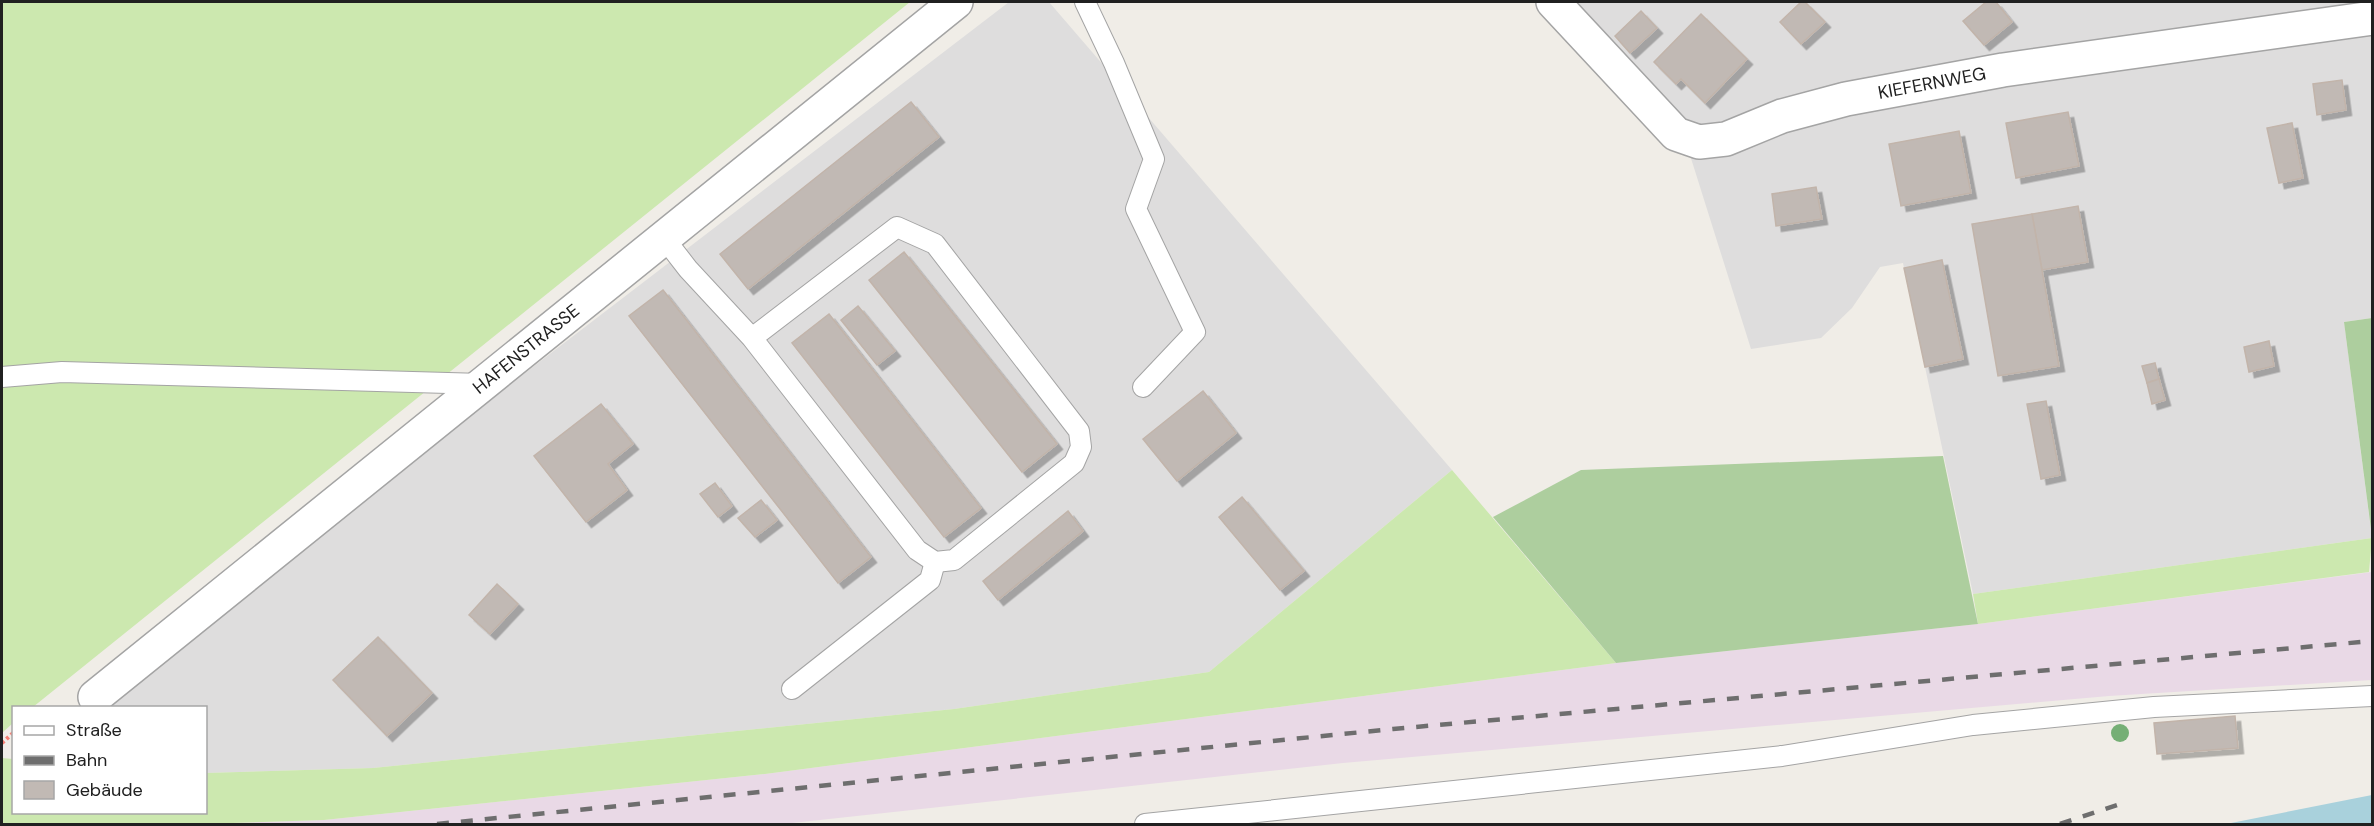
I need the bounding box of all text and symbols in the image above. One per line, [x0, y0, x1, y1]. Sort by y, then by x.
street label: KIEFERNWEG [1876, 61, 1988, 105]
street label: HAFENSTRASSE [468, 299, 584, 399]
legend [12, 706, 207, 814]
text: Straße [66, 718, 122, 742]
text: Bahn [66, 748, 107, 772]
text: Gebäude [66, 778, 143, 802]

